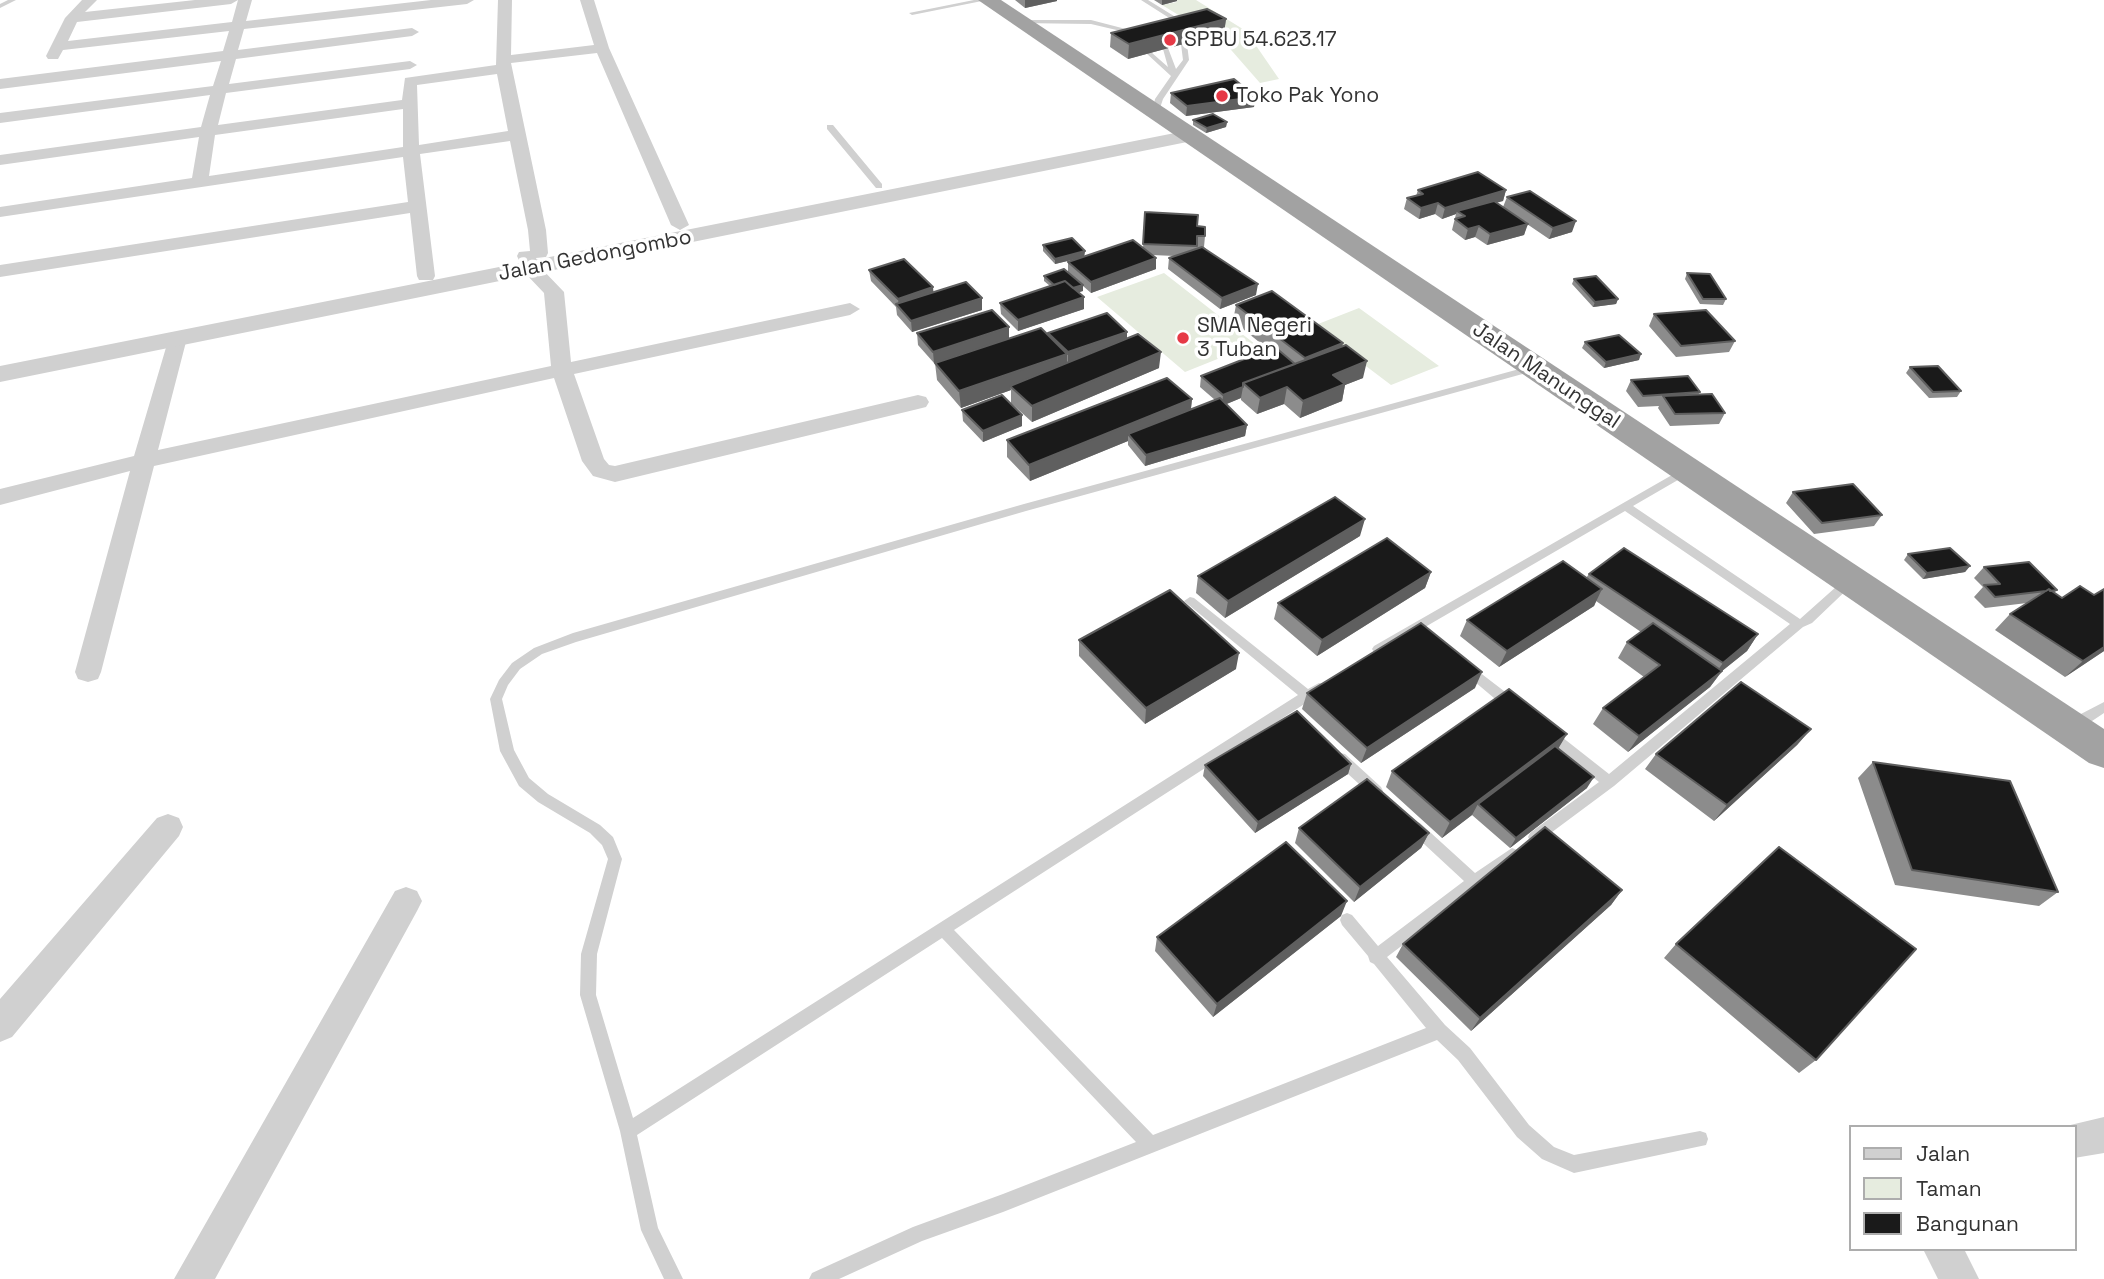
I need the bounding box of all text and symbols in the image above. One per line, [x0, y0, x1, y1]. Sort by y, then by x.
place label: SPBU 54.623.17 [1184, 27, 1337, 53]
marker: SPBU 54.623.17 [1162, 32, 1178, 48]
place label: Toko Pak Yono [1236, 83, 1379, 109]
marker: Toko Pak Yono [1214, 88, 1230, 104]
street label: Jalan Gedongombo [496, 225, 694, 287]
place label: SMA Negeri 3 Tuban [1197, 313, 1312, 363]
street label: Jalan Manunggal [1468, 317, 1624, 435]
marker: SMA Negeri 3 Tuban [1175, 330, 1191, 346]
legend [1848, 1125, 2076, 1251]
text: Jalan [1916, 1140, 1970, 1167]
text: Taman [1916, 1175, 1982, 1202]
text: Bangunan [1916, 1210, 2019, 1237]

